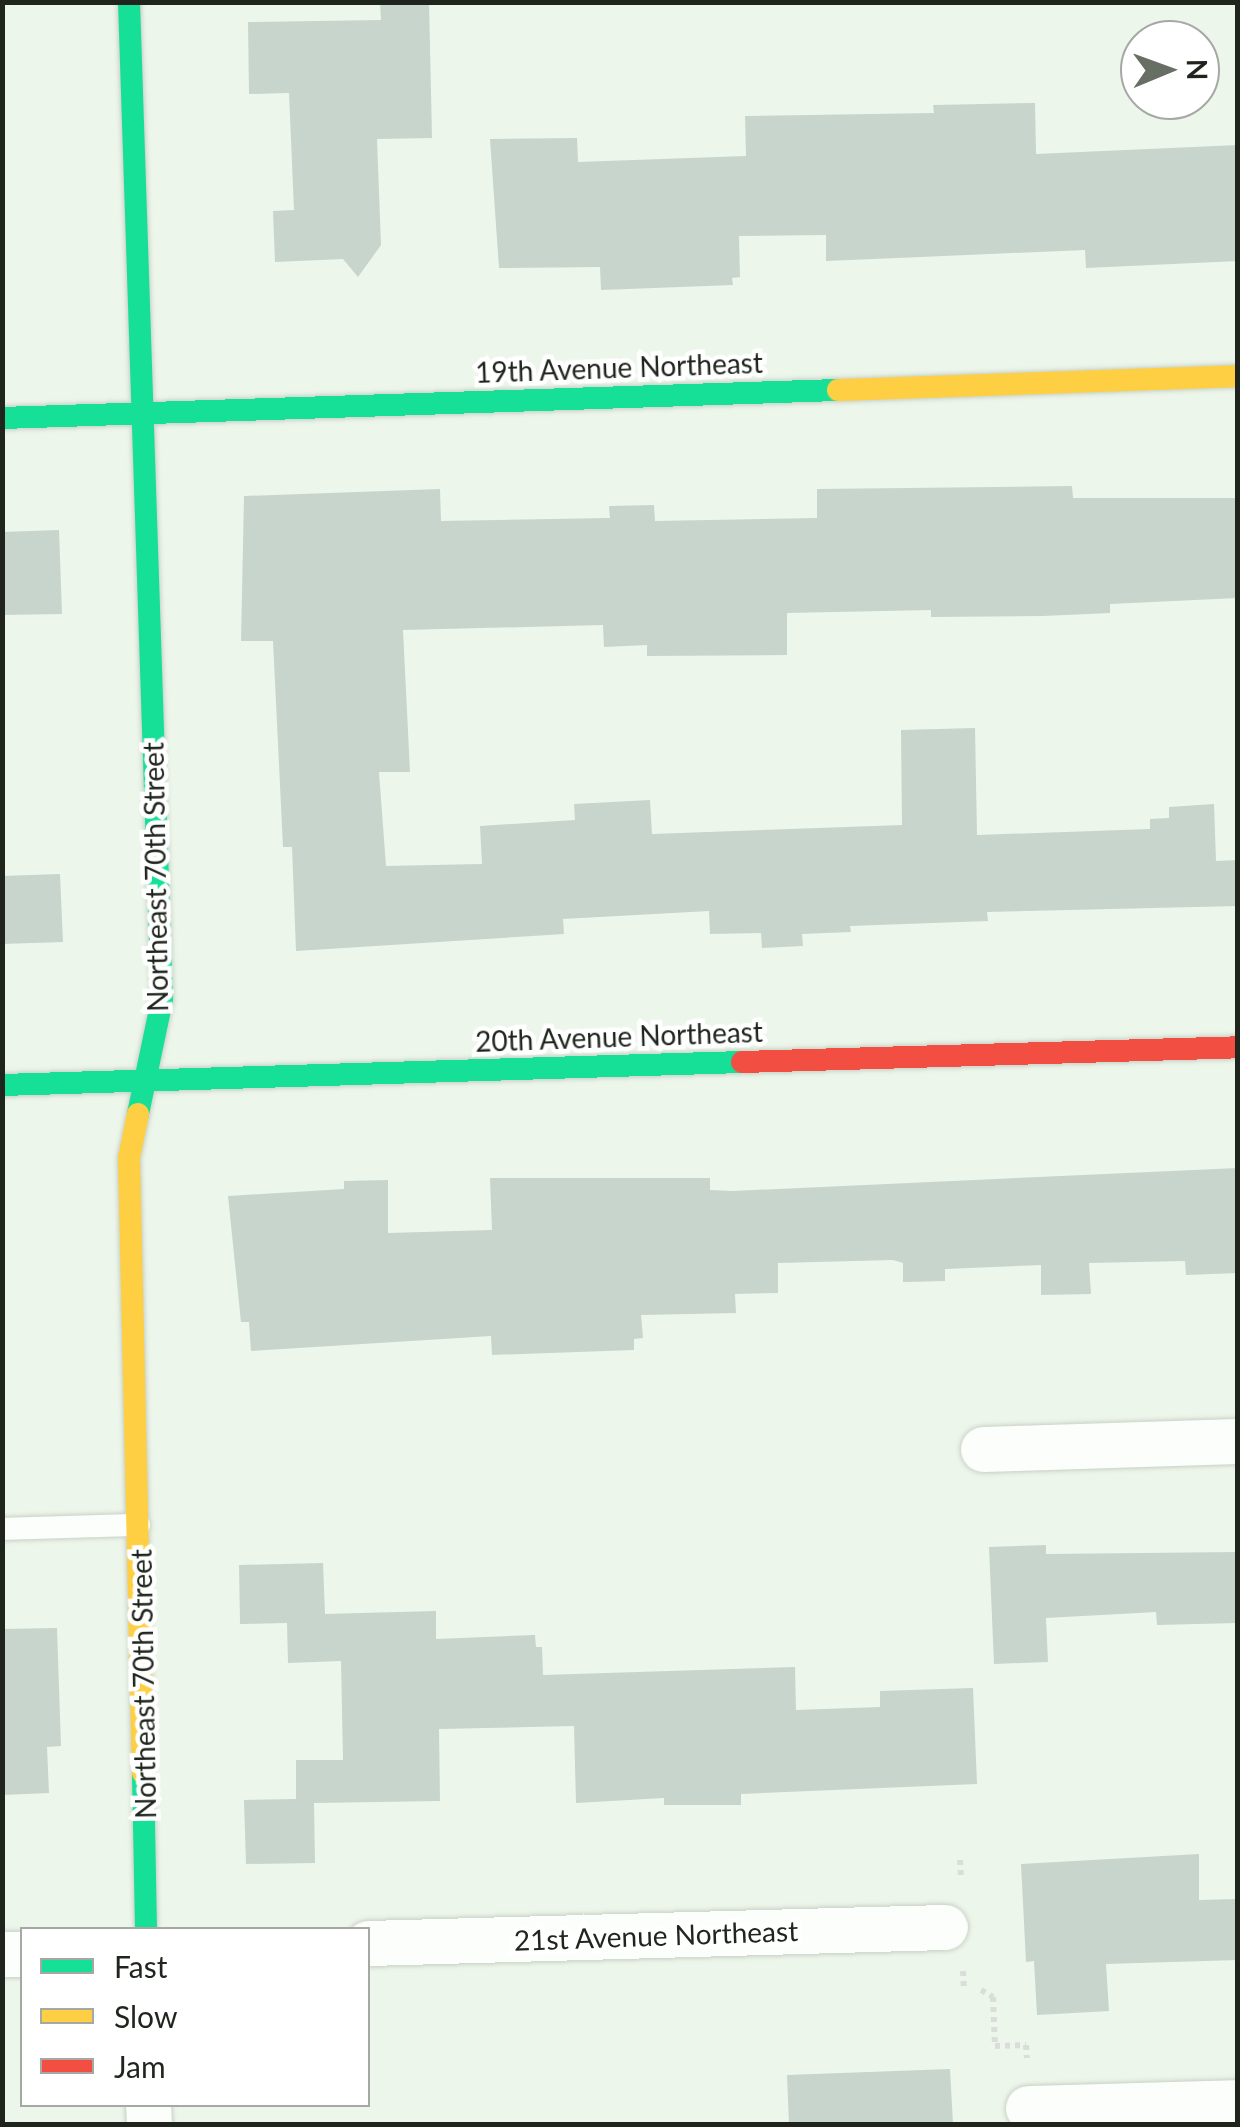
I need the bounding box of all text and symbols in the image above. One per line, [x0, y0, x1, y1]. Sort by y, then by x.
north arrow [1120, 20, 1220, 120]
text: N [1181, 58, 1215, 81]
street label: 19th Avenue Northeast [474, 345, 764, 389]
street label: Northeast 70th Street [136, 742, 174, 1012]
street label: 20th Avenue Northeast [474, 1014, 764, 1058]
street label: Northeast 70th Street [124, 1549, 162, 1819]
street label: 21st Avenue Northeast [513, 1913, 799, 1957]
legend [20, 1927, 370, 2107]
text: Fast [114, 1948, 168, 1984]
text: Slow [114, 1998, 177, 2034]
text: Jam [114, 2048, 166, 2084]

